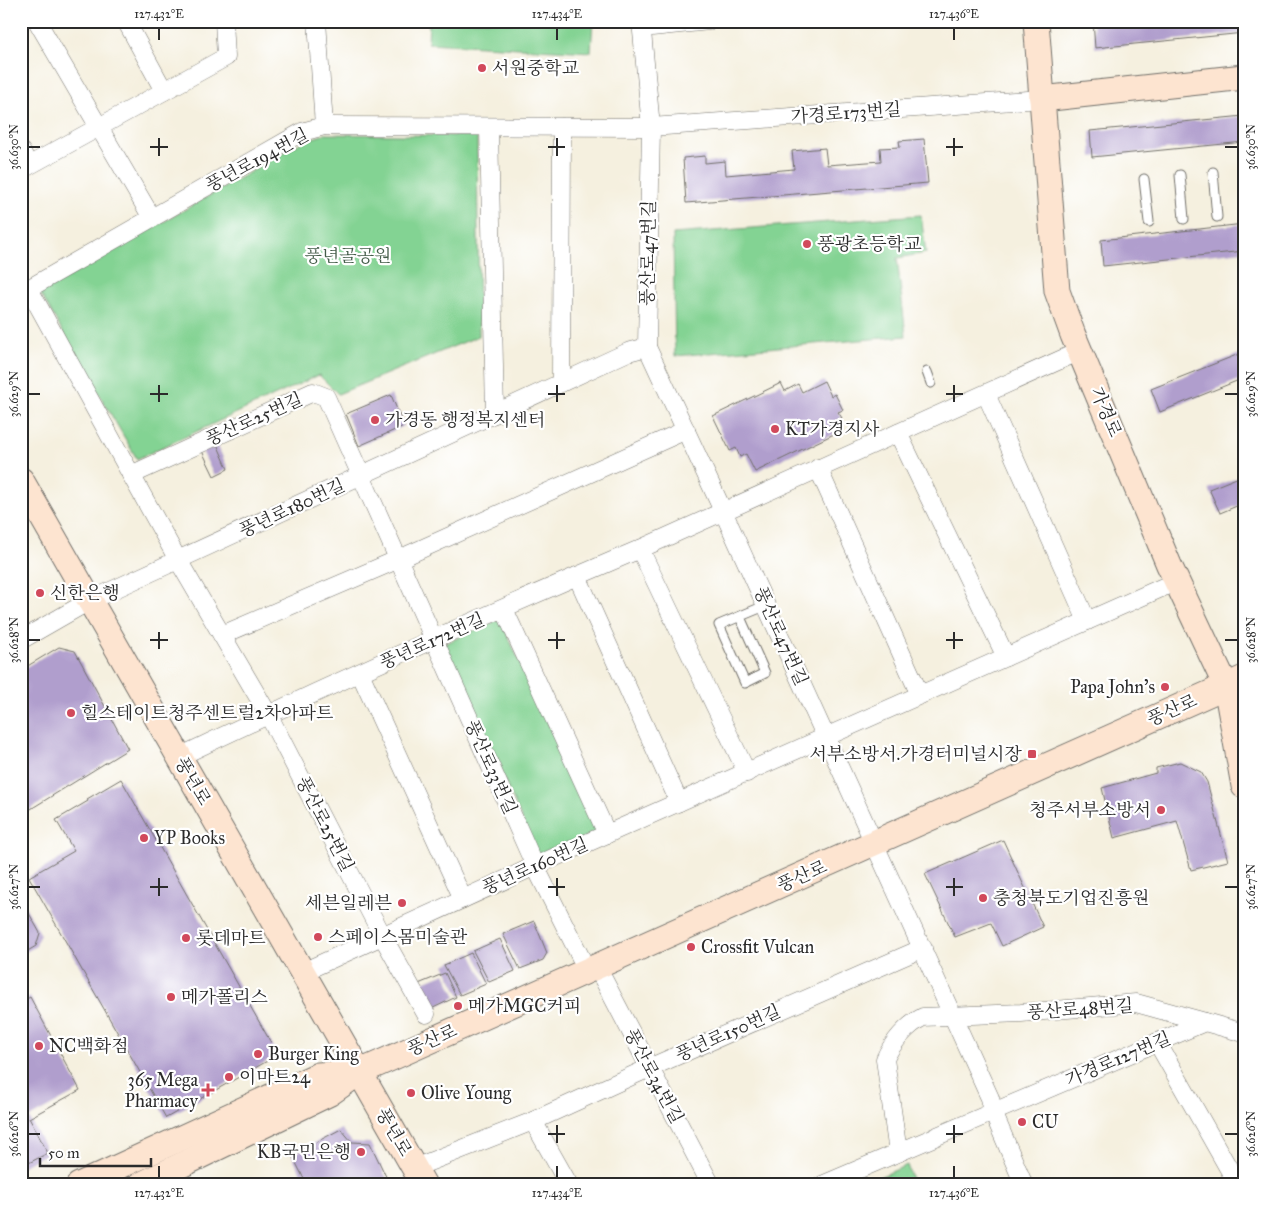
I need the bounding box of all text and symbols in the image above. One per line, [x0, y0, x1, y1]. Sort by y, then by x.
text: 127.432°E [134, 7, 184, 21]
text: 127.434°E [532, 7, 583, 21]
text: 127.436°E [929, 7, 979, 21]
place label: 서원중학교 [492, 57, 580, 79]
marker: 서원중학교 [476, 62, 488, 74]
street label: 가경로173번길 [790, 98, 902, 128]
text: 36.630°N [7, 124, 21, 170]
street label: 풍년로194번길 [202, 124, 312, 196]
text: 36.630°N [1244, 124, 1258, 170]
street label: 풍산로47번길 [636, 200, 660, 306]
place label: 풍광초등학교 [817, 233, 922, 255]
marker: 풍광초등학교 [801, 238, 813, 250]
park label: 풍년골공원 [305, 245, 391, 267]
text: 36.629°N [7, 371, 21, 417]
text: 36.629°N [1244, 371, 1258, 417]
street label: 가경로 [1086, 384, 1126, 440]
street label: 풍산로25번길 [202, 388, 306, 450]
place label: 가경동 행정복지센터 [385, 409, 545, 431]
marker: 가경동 행정복지센터 [369, 414, 381, 426]
place label: KT가경지사 [785, 418, 880, 440]
marker: KT가경지사 [769, 423, 781, 435]
street label: 풍년로180번길 [236, 474, 348, 542]
place label: 신한은행 [50, 582, 120, 604]
street label: 풍산로47번길 [749, 583, 813, 689]
marker: 신한은행 [34, 587, 46, 599]
street label: 풍년로172번길 [376, 608, 488, 674]
text: 36.628°N [7, 617, 21, 663]
text: 36.628°N [1244, 617, 1258, 663]
place label: Papa John's [1070, 676, 1155, 699]
marker: Papa John's [1159, 681, 1171, 693]
street label: 풍산로 [1144, 689, 1200, 731]
place label: 힐스테이트청주센트럴2차아파트 [81, 702, 334, 724]
marker: 힐스테이트청주센트럴2차아파트 [65, 707, 77, 719]
street label: 풍산로33번길 [460, 716, 522, 818]
place label: 서부소방서.가경터미널시장 [810, 743, 1023, 765]
marker: 서부소방서.가경터미널시장 [1026, 748, 1038, 760]
street label: 풍년로 [170, 753, 216, 809]
street label: 풍산로25번길 [292, 773, 358, 875]
place label: 청주서부소방서 [1029, 799, 1151, 821]
marker: 청주서부소방서 [1155, 804, 1167, 816]
place label: YP Books [154, 827, 225, 849]
marker: YP Books [138, 832, 150, 844]
street label: 풍년로160번길 [479, 833, 591, 899]
street label: 풍산로 [774, 855, 830, 897]
text: 36.627°N [7, 864, 21, 910]
text: 36.627°N [1244, 864, 1258, 910]
place label: 충청북도기업진흥원 [993, 887, 1150, 909]
place label: 세븐일레븐 [305, 892, 393, 914]
marker: 충청북도기업진흥원 [977, 892, 989, 904]
marker: 세븐일레븐 [396, 897, 408, 909]
place label: 스페이스몸미술관 [328, 926, 468, 948]
place label: 롯데마트 [196, 927, 266, 949]
marker: 스페이스몸미술관 [312, 931, 324, 943]
marker: 롯데마트 [180, 932, 192, 944]
place label: Crossfit Vulcan [701, 936, 815, 958]
marker: Crossfit Vulcan [685, 941, 697, 953]
place label: 메가폴리스 [181, 986, 269, 1008]
marker: 메가폴리스 [165, 991, 177, 1003]
street label: 풍산로48번길 [1026, 994, 1134, 1024]
place label: 메가MGC커피 [468, 995, 581, 1017]
marker: 메가MGC커피 [452, 1000, 464, 1012]
street label: 풍년로150번길 [672, 1000, 784, 1066]
street label: 풍산로 [404, 1019, 460, 1061]
street label: 풍산로34번길 [620, 1025, 688, 1127]
street label: 가경로127번길 [1062, 1027, 1174, 1091]
place label: NC백화점 [49, 1035, 129, 1057]
marker: NC백화점 [33, 1040, 45, 1052]
place label: Burger King [268, 1043, 359, 1066]
marker: Burger King [252, 1048, 264, 1060]
place label: 이마트24 [239, 1066, 311, 1088]
place label: 365 Mega Pharmacy [125, 1069, 199, 1112]
marker: 이마트24 [223, 1071, 235, 1083]
place label: Olive Young [421, 1082, 512, 1105]
marker: 365 Mega Pharmacy [202, 1084, 214, 1096]
marker: Olive Young [405, 1087, 417, 1099]
street label: 풍년로 [371, 1104, 417, 1160]
text: 36.626°N [7, 1111, 21, 1157]
place label: CU [1032, 1111, 1059, 1133]
text: 36.626°N [1244, 1111, 1258, 1157]
marker: CU [1016, 1116, 1028, 1128]
scale bar [40, 1136, 151, 1168]
place label: KB국민은행 [257, 1141, 351, 1163]
text: 50 m [48, 1144, 80, 1162]
marker: KB국민은행 [355, 1146, 367, 1158]
text: 127.432°E [134, 1186, 184, 1200]
text: 127.434°E [532, 1186, 583, 1200]
text: 127.436°E [929, 1186, 979, 1200]

